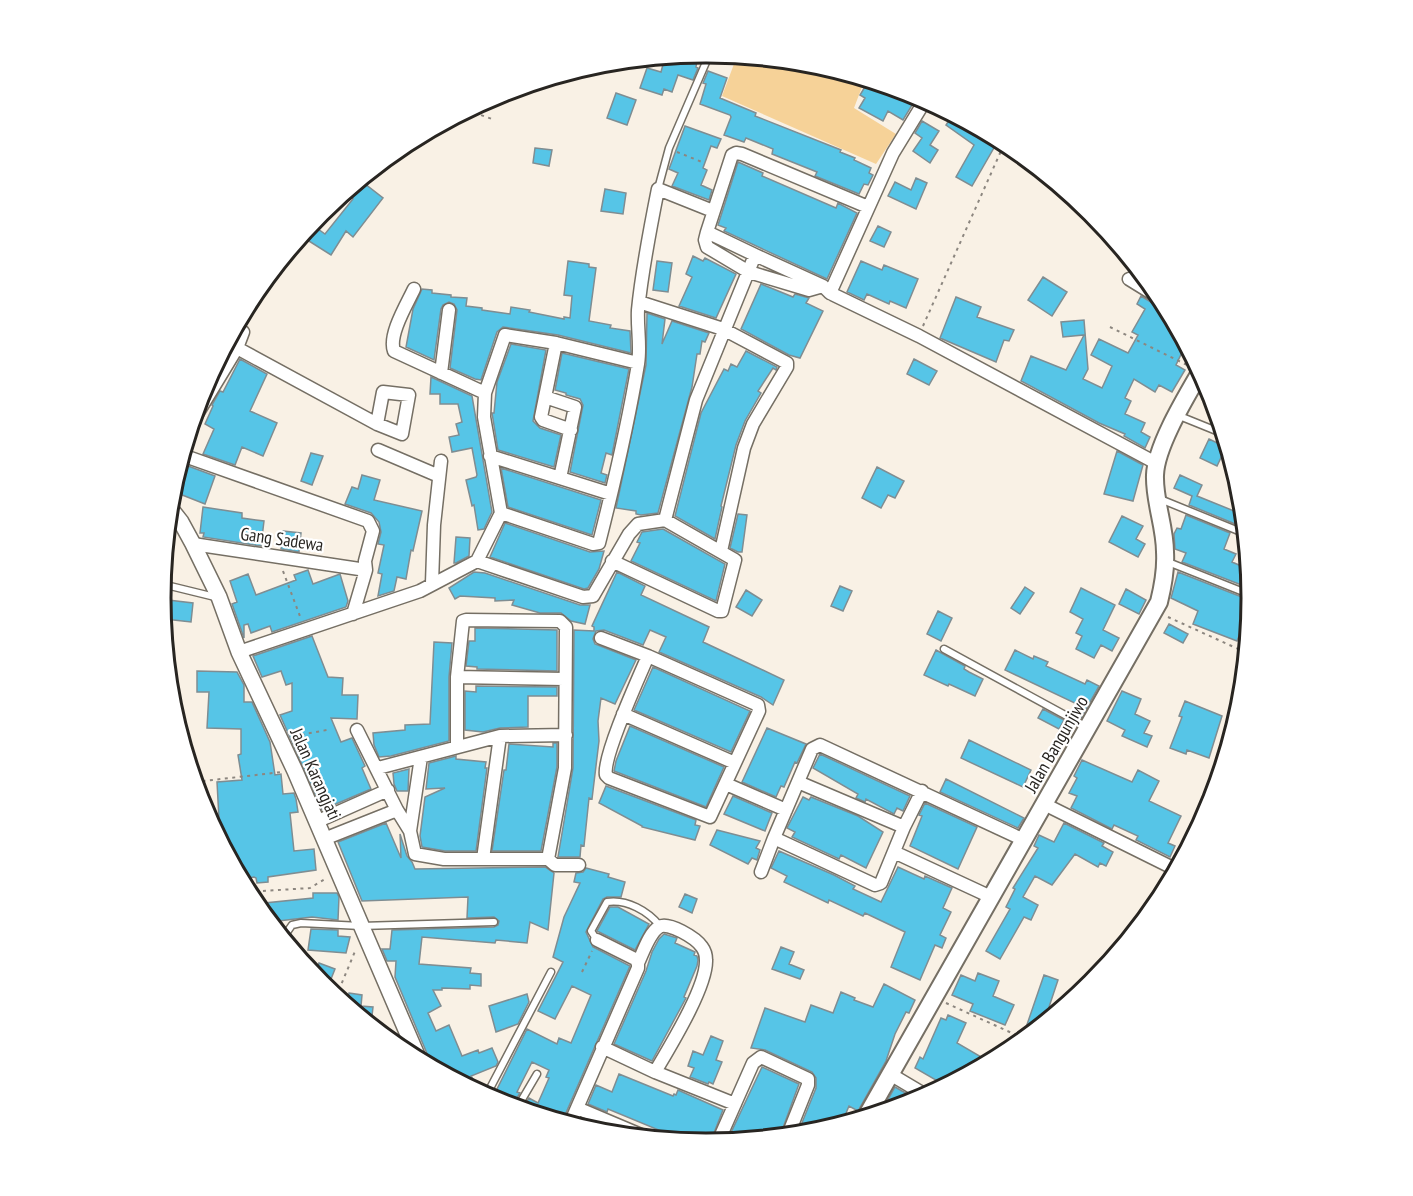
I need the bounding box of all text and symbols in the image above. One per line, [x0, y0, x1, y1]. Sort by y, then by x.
street label: Gang Sadewa [239, 522, 325, 556]
street label: Jalan Bangunjiwo [1019, 691, 1093, 797]
street label: Jalan Karangjati [285, 724, 346, 823]

